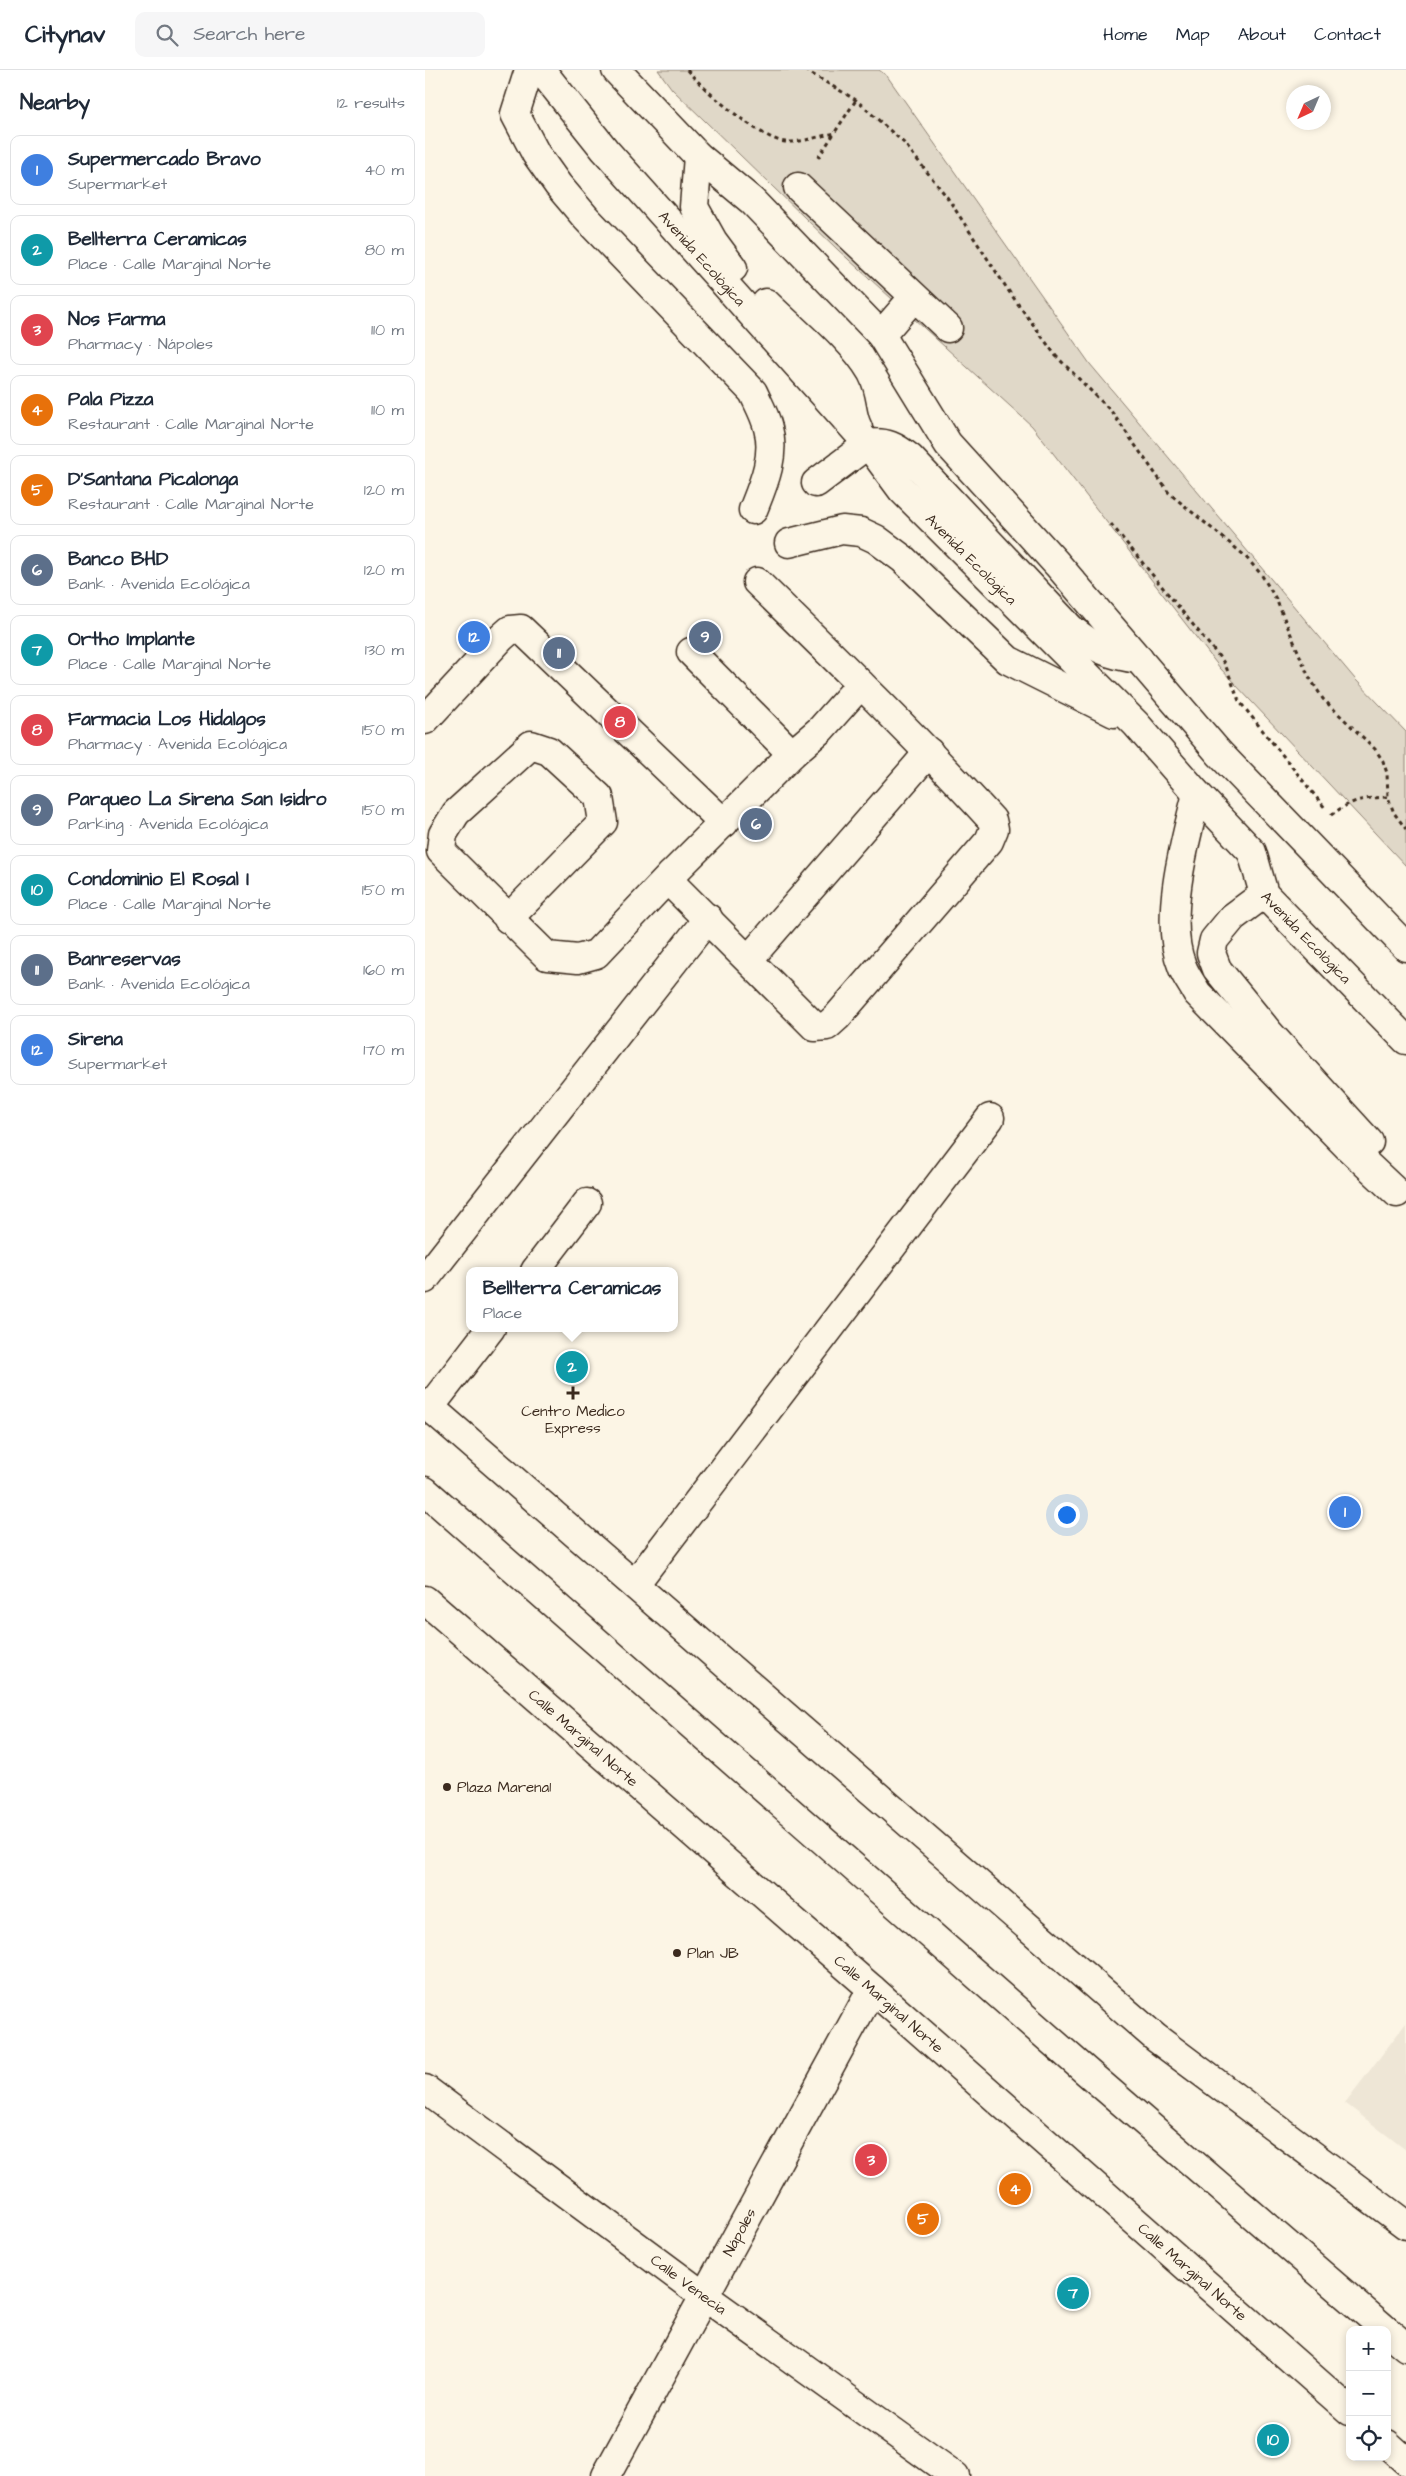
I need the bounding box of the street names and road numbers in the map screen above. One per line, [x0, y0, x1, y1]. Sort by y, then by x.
street label: Avenida Ecológica [654, 206, 751, 311]
street label: Avenida Ecológica [921, 509, 1022, 610]
street label: Avenida Ecológica [1256, 887, 1356, 988]
street label: Calle Marginal Norte [524, 1684, 643, 1792]
street label: Calle Marginal Norte [829, 1950, 948, 2058]
street label: Nápoles [718, 2204, 761, 2260]
street label: Calle Marginal Norte [1133, 2218, 1252, 2326]
street label: Calle Venecia [646, 2249, 731, 2320]

